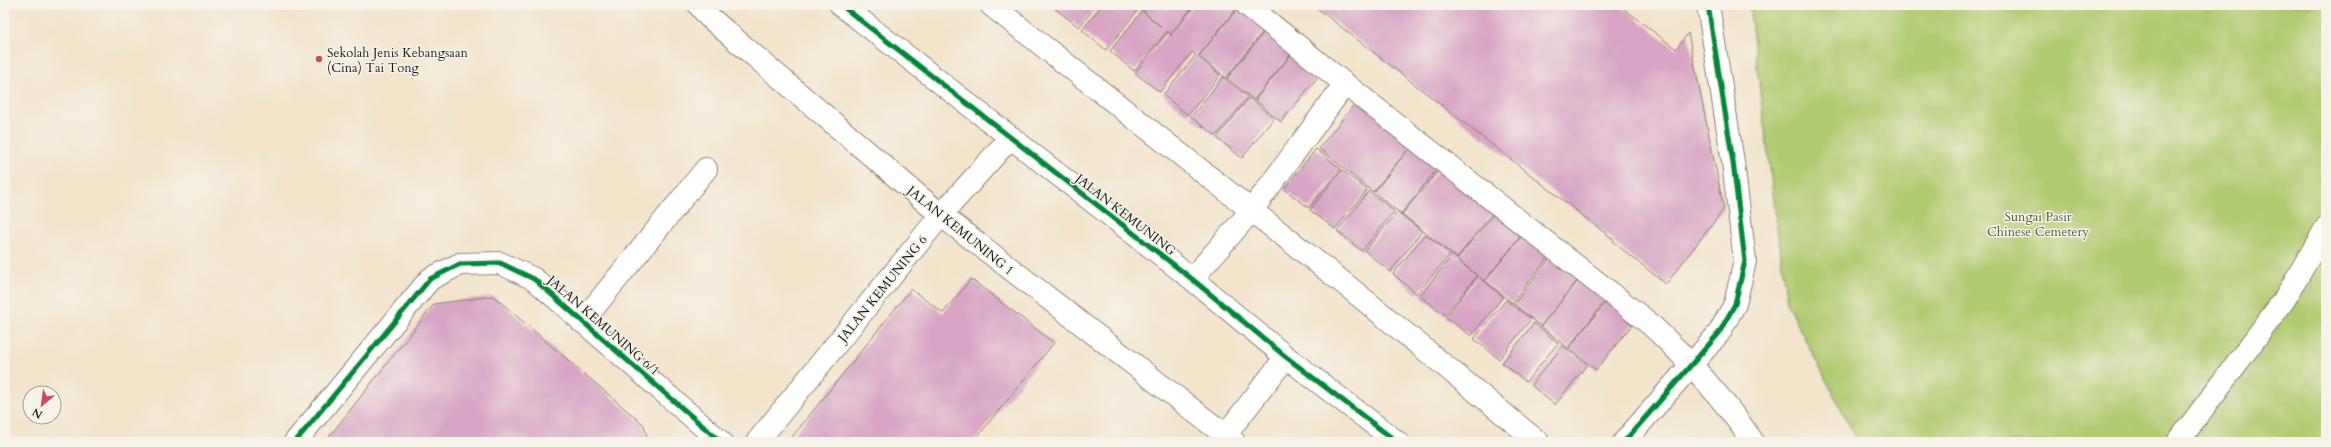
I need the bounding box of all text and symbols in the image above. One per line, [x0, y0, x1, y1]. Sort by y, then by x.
place label: Sekolah Jenis Kebangsaan (Cina) Tai Tong [327, 44, 469, 77]
marker: Sekolah Jenis Kebangsaan (Cina) Tai Tong [314, 54, 324, 64]
street label: JALAN KEMUNING [1070, 169, 1179, 260]
street label: JALAN KEMUNING 1 [901, 181, 1018, 280]
park label: Sungai Pasir Chinese Cemetery [1987, 208, 2089, 241]
street label: JALAN KEMUNING 6 [833, 231, 932, 348]
street label: JALAN KEMUNING 6/1 [542, 270, 664, 380]
north arrow [22, 385, 62, 425]
text: N [29, 404, 45, 422]

